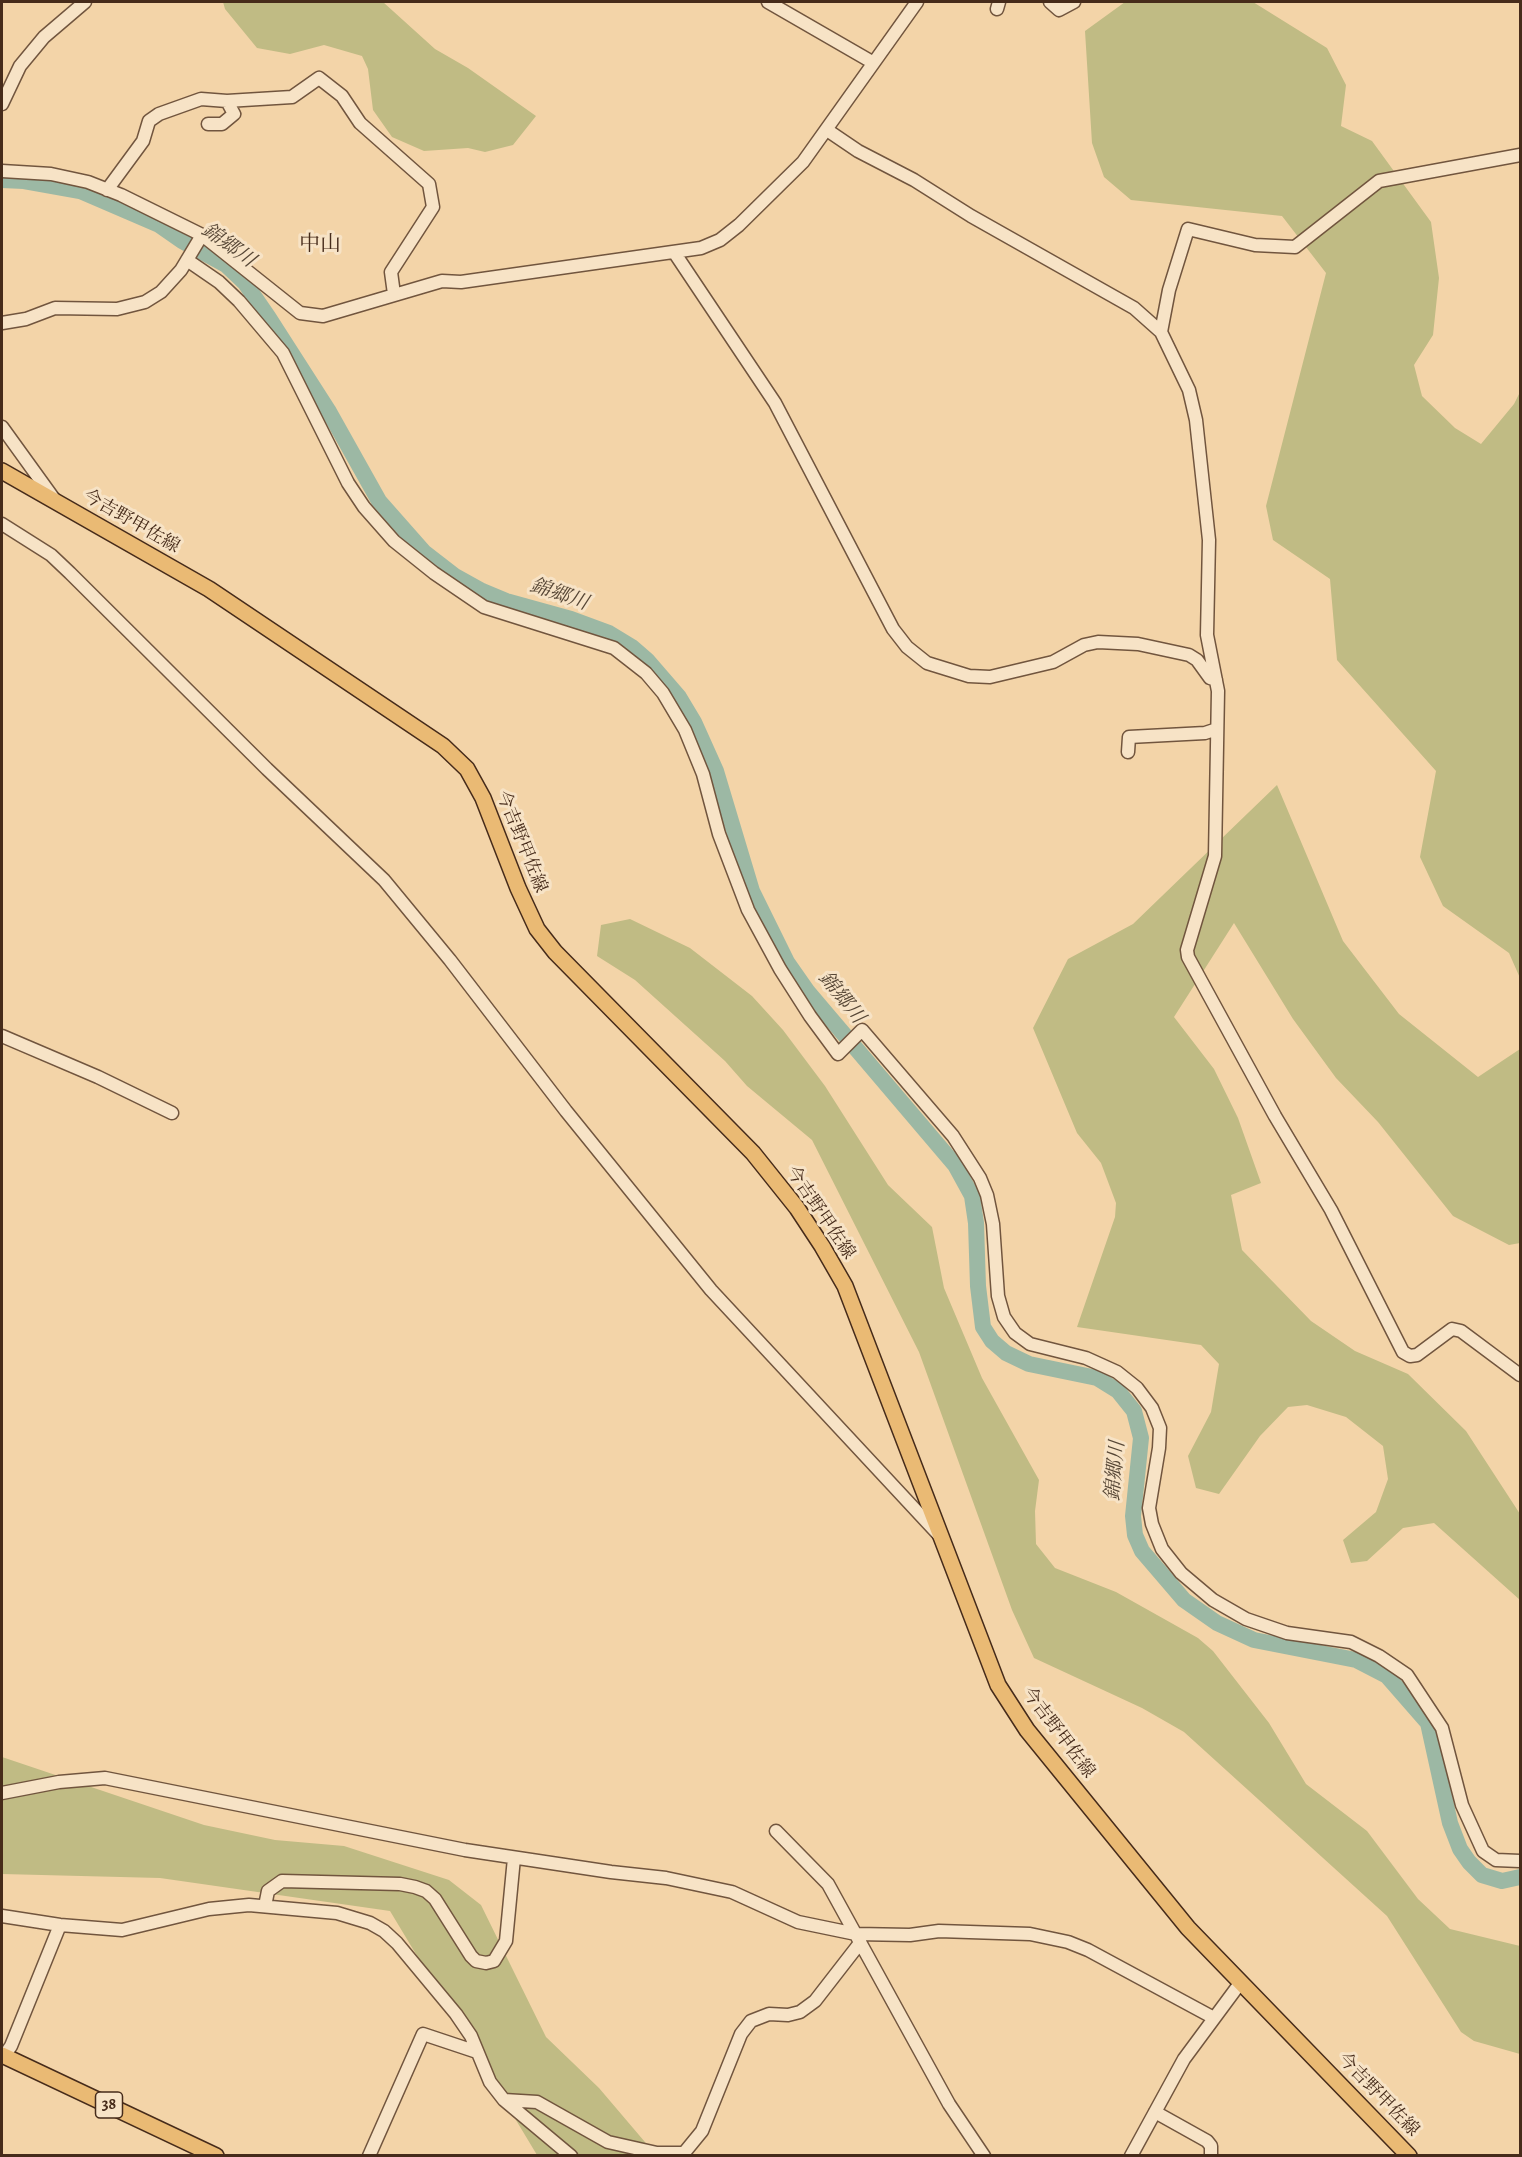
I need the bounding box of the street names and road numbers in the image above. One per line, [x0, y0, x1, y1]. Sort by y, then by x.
street label: 今吉野甲佐線 [79, 486, 183, 558]
street label: 今吉野甲佐線 [491, 788, 551, 896]
street label: 今吉野甲佐線 [781, 1162, 859, 1264]
street label: 今吉野甲佐線 [1017, 1683, 1099, 1783]
street label: 今吉野甲佐線 [1333, 2049, 1423, 2141]
road number: 38 [96, 2092, 122, 2118]

